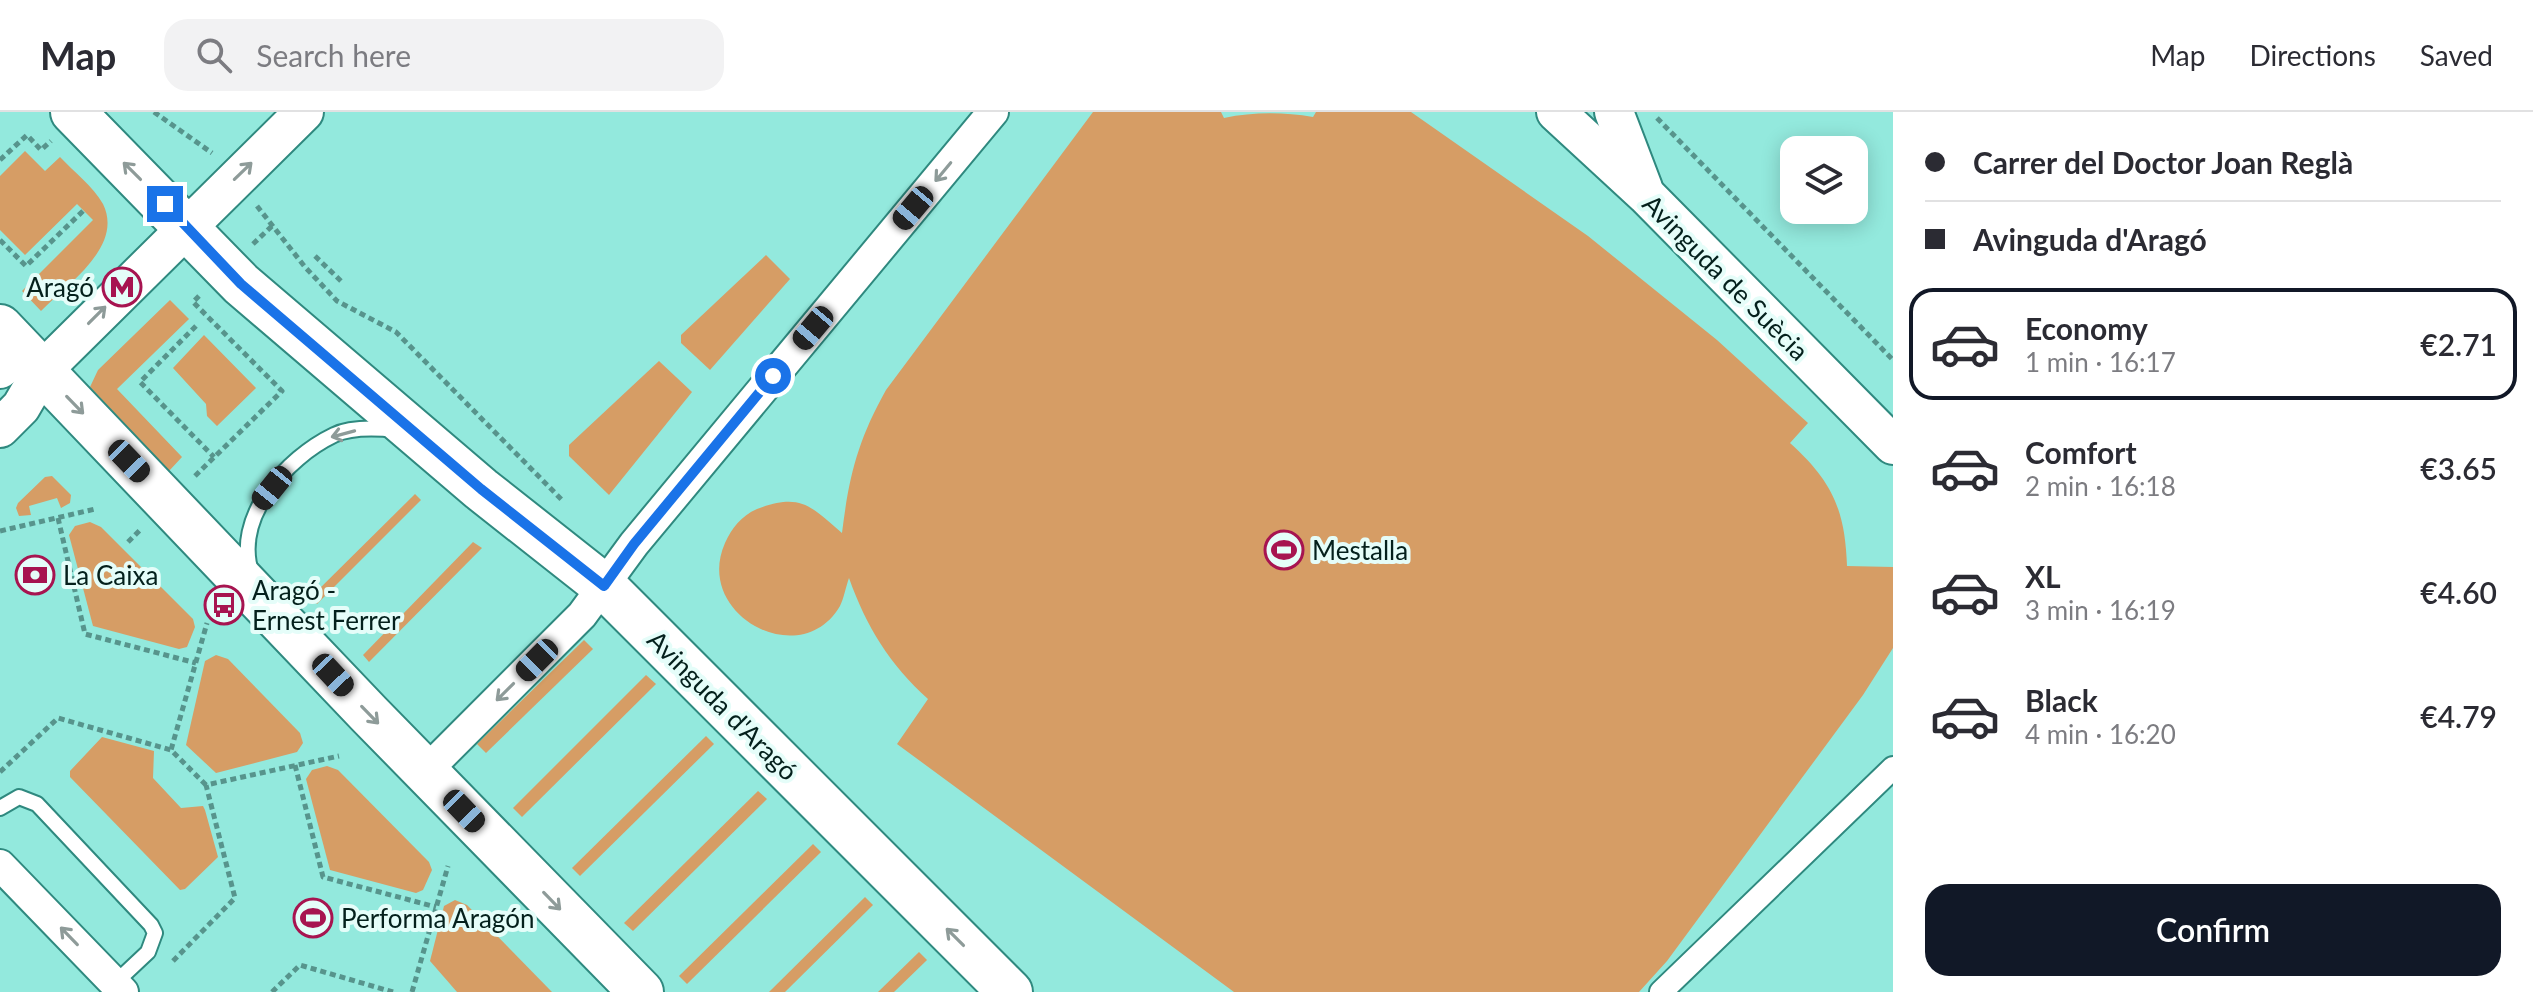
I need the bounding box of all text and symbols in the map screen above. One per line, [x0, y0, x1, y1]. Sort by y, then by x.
search box [164, 19, 724, 91]
text: Map [40, 32, 116, 78]
icon: search [192, 33, 236, 77]
text: Search here [256, 37, 411, 73]
text: Map [2150, 38, 2205, 72]
text: Directions [2249, 38, 2376, 72]
text: Saved [2420, 38, 2493, 72]
map controls [1780, 136, 1868, 224]
button: layers [1780, 136, 1868, 224]
text: Carrer del Doctor Joan Reglà [1973, 144, 2353, 180]
one-way arrow [934, 161, 952, 182]
one-way arrow [123, 162, 142, 181]
one-way arrow [233, 162, 252, 181]
car [888, 182, 938, 234]
route end [147, 186, 183, 222]
street label: Avinguda de Suècia [1636, 187, 1816, 367]
text: Avinguda d'Aragó [1973, 221, 2207, 257]
metro station icon: Aragó [101, 266, 143, 308]
place label: Aragó [26, 271, 94, 303]
car [788, 302, 838, 354]
one-way arrow [88, 305, 107, 325]
icon: car [1929, 308, 2001, 380]
text: Economy [2025, 310, 2148, 346]
text: €2.71 [2420, 326, 2497, 362]
text: 1 min · 16:17 [2025, 346, 2176, 378]
route start [755, 358, 791, 394]
one-way arrow [65, 395, 84, 414]
one-way arrow [331, 427, 357, 442]
icon: car [1929, 432, 2001, 504]
text: Comfort [2025, 434, 2137, 470]
car [104, 435, 154, 487]
text: €3.65 [2420, 450, 2497, 486]
car [248, 462, 296, 514]
text: 2 min · 16:18 [2025, 470, 2176, 502]
sports icon: Mestalla [1263, 529, 1305, 571]
place label: Mestalla [1312, 534, 1408, 566]
bank icon: La Caixa [14, 554, 56, 596]
icon: car [1929, 556, 2001, 628]
text: XL [2025, 558, 2061, 594]
place label: La Caixa [63, 559, 158, 591]
place label: Aragó - Ernest Ferrer [252, 574, 401, 636]
text: €4.60 [2420, 574, 2497, 610]
bus stop icon: Aragó - Ernest Ferrer [203, 584, 245, 626]
text: 3 min · 16:19 [2025, 594, 2176, 626]
street label: Avinguda d'Aragó [641, 623, 805, 787]
car [512, 635, 562, 685]
car [308, 649, 358, 701]
icon: car [1929, 680, 2001, 752]
one-way arrow [496, 682, 515, 702]
text: Black [2025, 682, 2098, 718]
text: €4.79 [2420, 698, 2497, 734]
one-way arrow [360, 705, 379, 724]
text: 4 min · 16:20 [2025, 718, 2176, 750]
car [439, 785, 489, 837]
button: Confirm [1925, 884, 2501, 976]
one-way arrow [542, 891, 561, 910]
sports icon: Performa Aragón [292, 897, 334, 939]
place label: Performa Aragón [341, 902, 534, 934]
one-way arrow [60, 927, 79, 946]
one-way arrow [946, 928, 965, 947]

